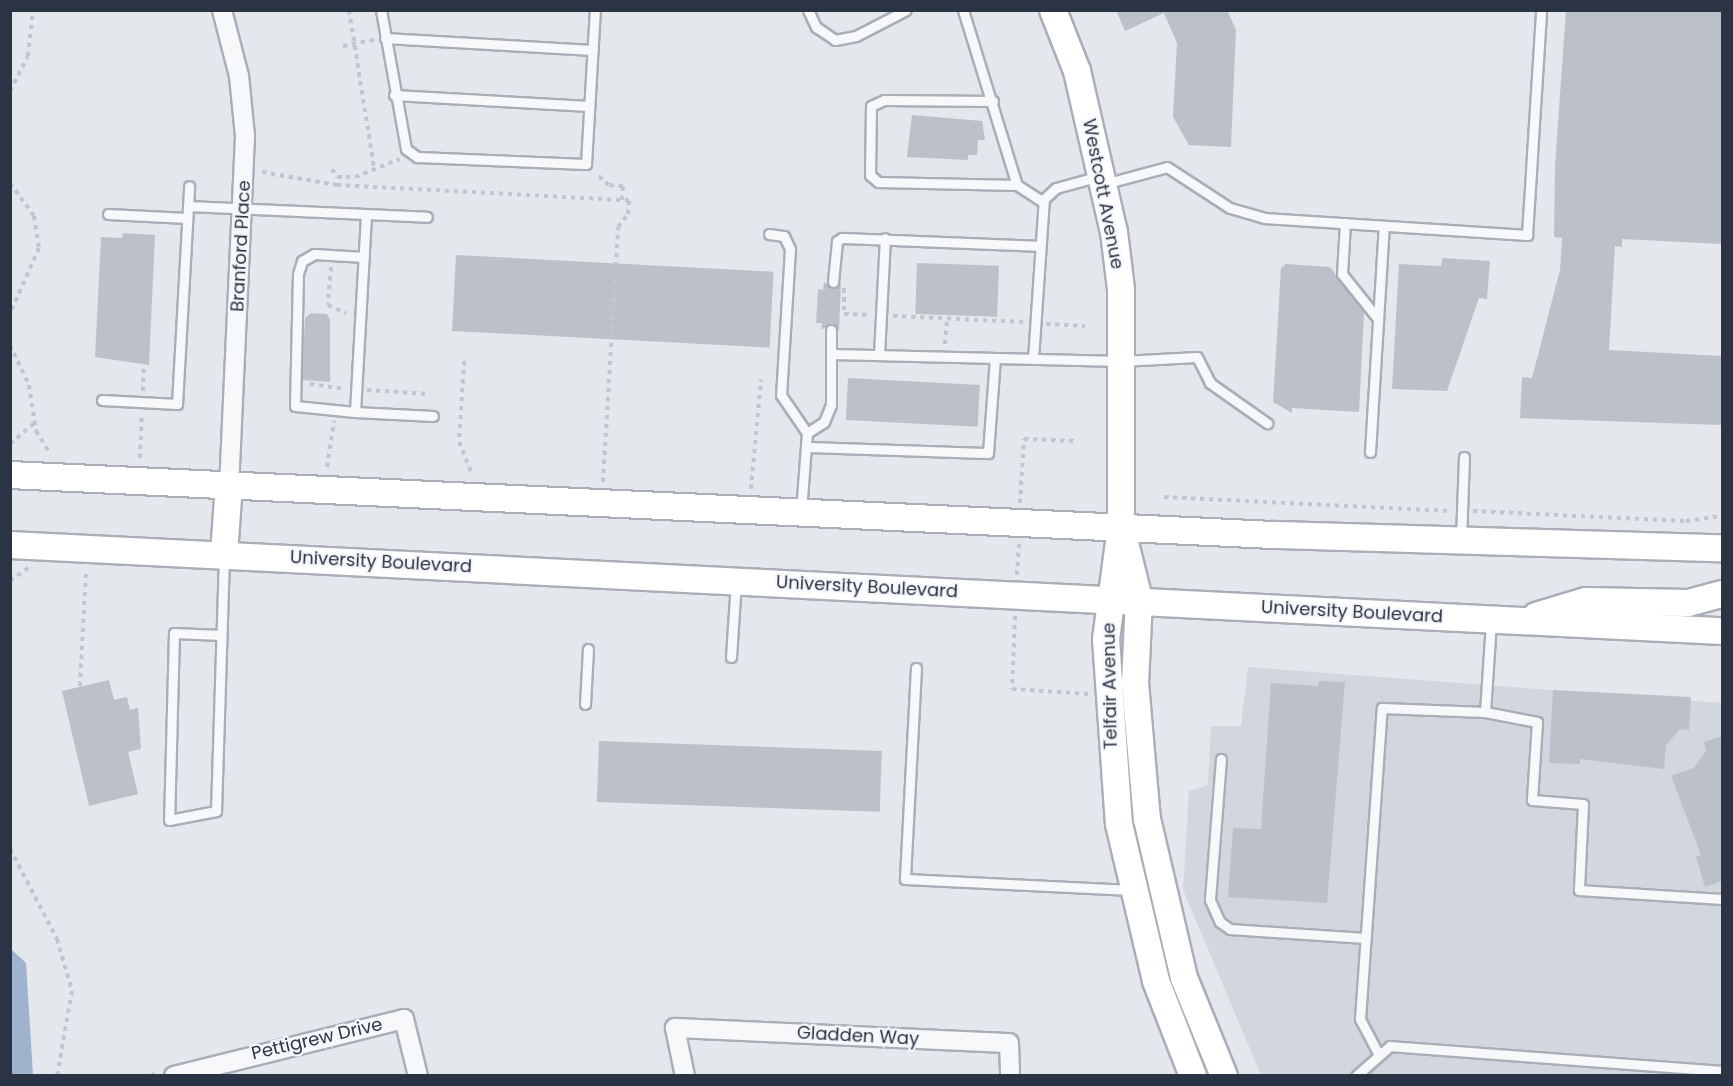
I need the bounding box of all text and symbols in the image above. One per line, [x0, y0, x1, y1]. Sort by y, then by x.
street label: Westcott Avenue [1078, 117, 1128, 271]
street label: Branford Place [227, 180, 255, 312]
street label: University Boulevard [289, 546, 473, 578]
street label: University Boulevard [775, 571, 959, 603]
street label: University Boulevard [1260, 596, 1444, 628]
street label: Telfair Avenue [1098, 622, 1122, 750]
street label: Pettigrew Drive [249, 1013, 385, 1065]
street label: Gladden Way [796, 1022, 920, 1050]

